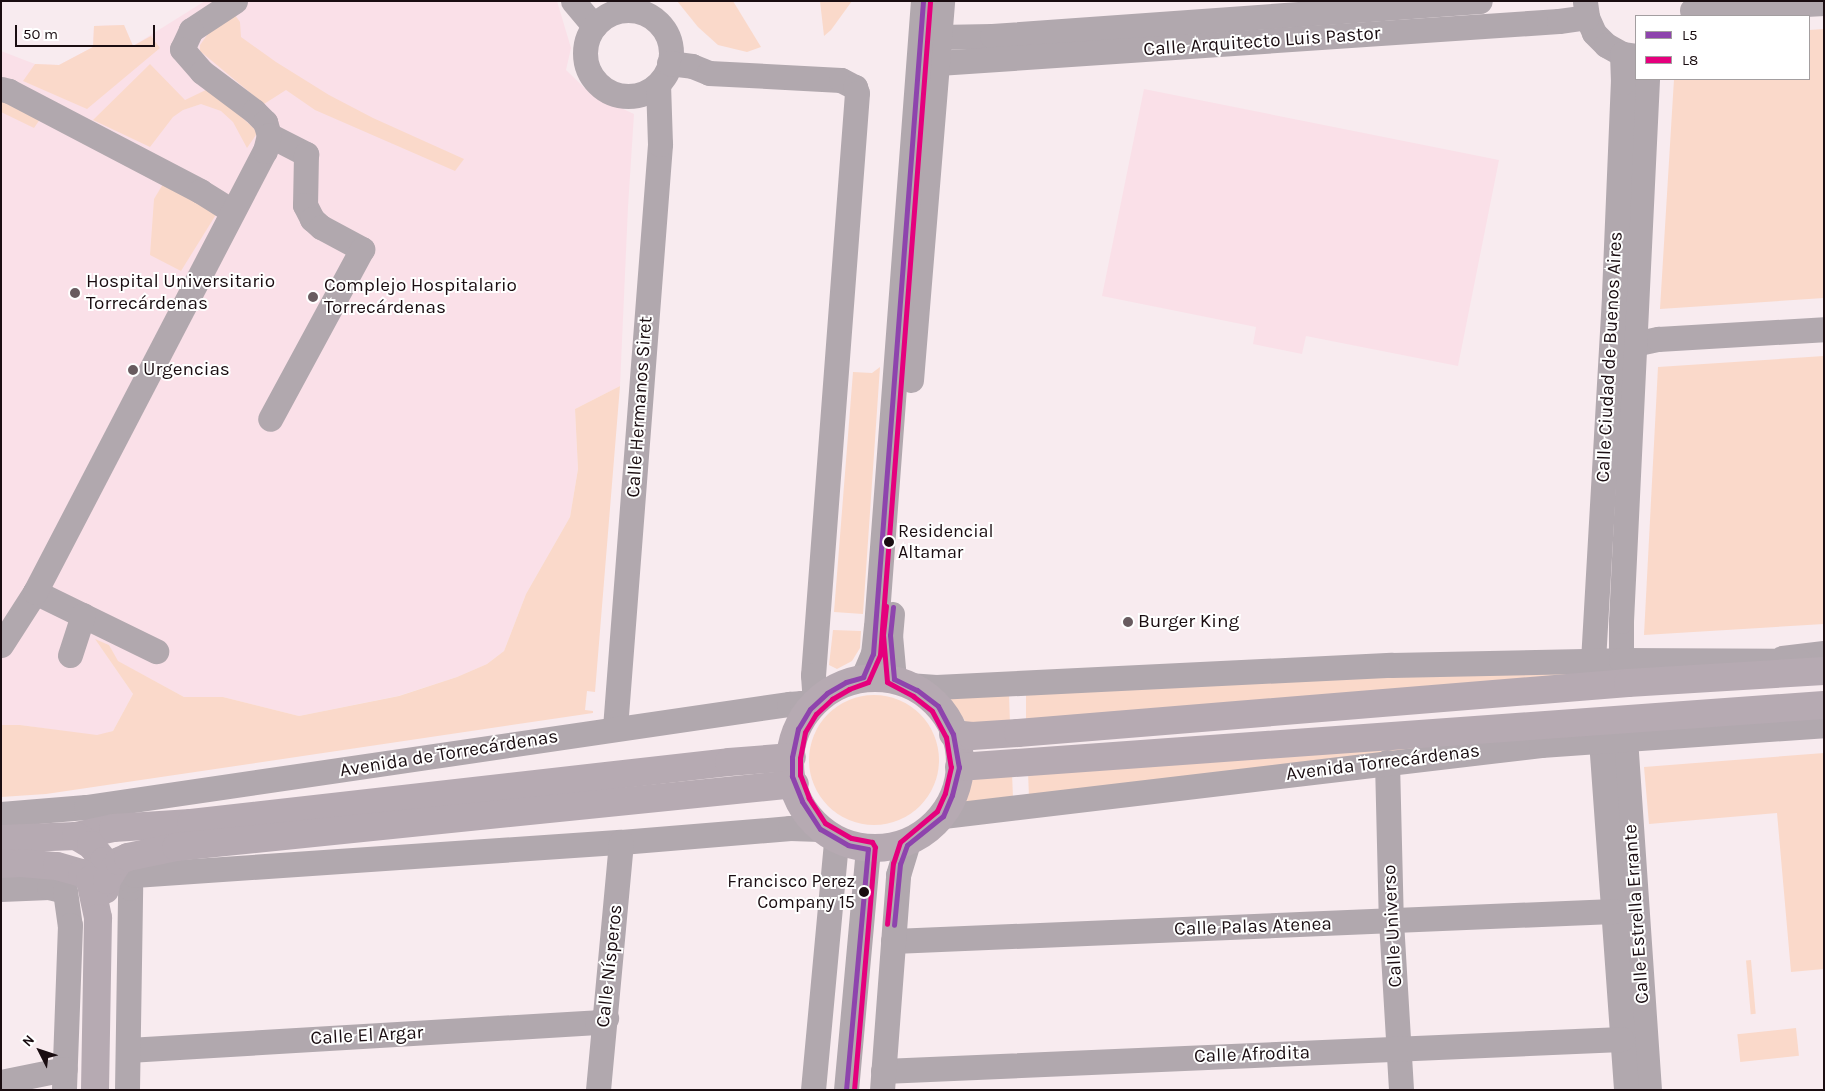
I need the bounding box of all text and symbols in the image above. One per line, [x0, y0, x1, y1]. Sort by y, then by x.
scale bar [18, 15, 158, 47]
legend [1635, 15, 1810, 80]
street label: Calle Arquitecto Luis Pastor [1143, 22, 1381, 62]
text: 50 m [23, 25, 58, 43]
text: L5 [1682, 26, 1697, 44]
text: L8 [1682, 51, 1698, 69]
street label: Calle Ciudad de Buenos Aires [1592, 231, 1628, 483]
place label: Hospital Universitario Torrecárdenas [86, 271, 275, 315]
place label: Complejo Hospitalario Torrecárdenas [324, 275, 517, 319]
marker: Hospital Universitario Torrecárdenas [68, 286, 82, 300]
marker: Complejo Hospitalario Torrecárdenas [306, 290, 320, 304]
street label: Calle Hermanos Siret [622, 316, 658, 498]
place label: Urgencias [143, 359, 230, 381]
marker: Urgencias [127, 364, 139, 376]
place label: Residencial Altamar [898, 521, 993, 564]
marker: Residencial Altamar [884, 537, 894, 547]
place label: Burger King [1138, 611, 1239, 633]
marker: Burger King [1122, 616, 1134, 628]
street label: Avenida de Torrecárdenas [338, 725, 560, 783]
street label: Avenida Torrecárdenas [1285, 740, 1481, 786]
street label: Calle Estrella Errante [1619, 823, 1655, 1005]
street label: Calle Universo [1378, 864, 1408, 988]
place label: Francisco Perez Company 15 [727, 871, 855, 914]
marker: Francisco Perez Company 15 [859, 887, 869, 897]
street label: Calle Nísperos [592, 903, 628, 1029]
street label: Calle Palas Atenea [1174, 913, 1332, 941]
street label: Calle El Argar [310, 1022, 424, 1050]
north arrow [15, 1026, 65, 1076]
text: N [19, 1031, 38, 1050]
street label: Calle Afrodita [1194, 1042, 1310, 1068]

